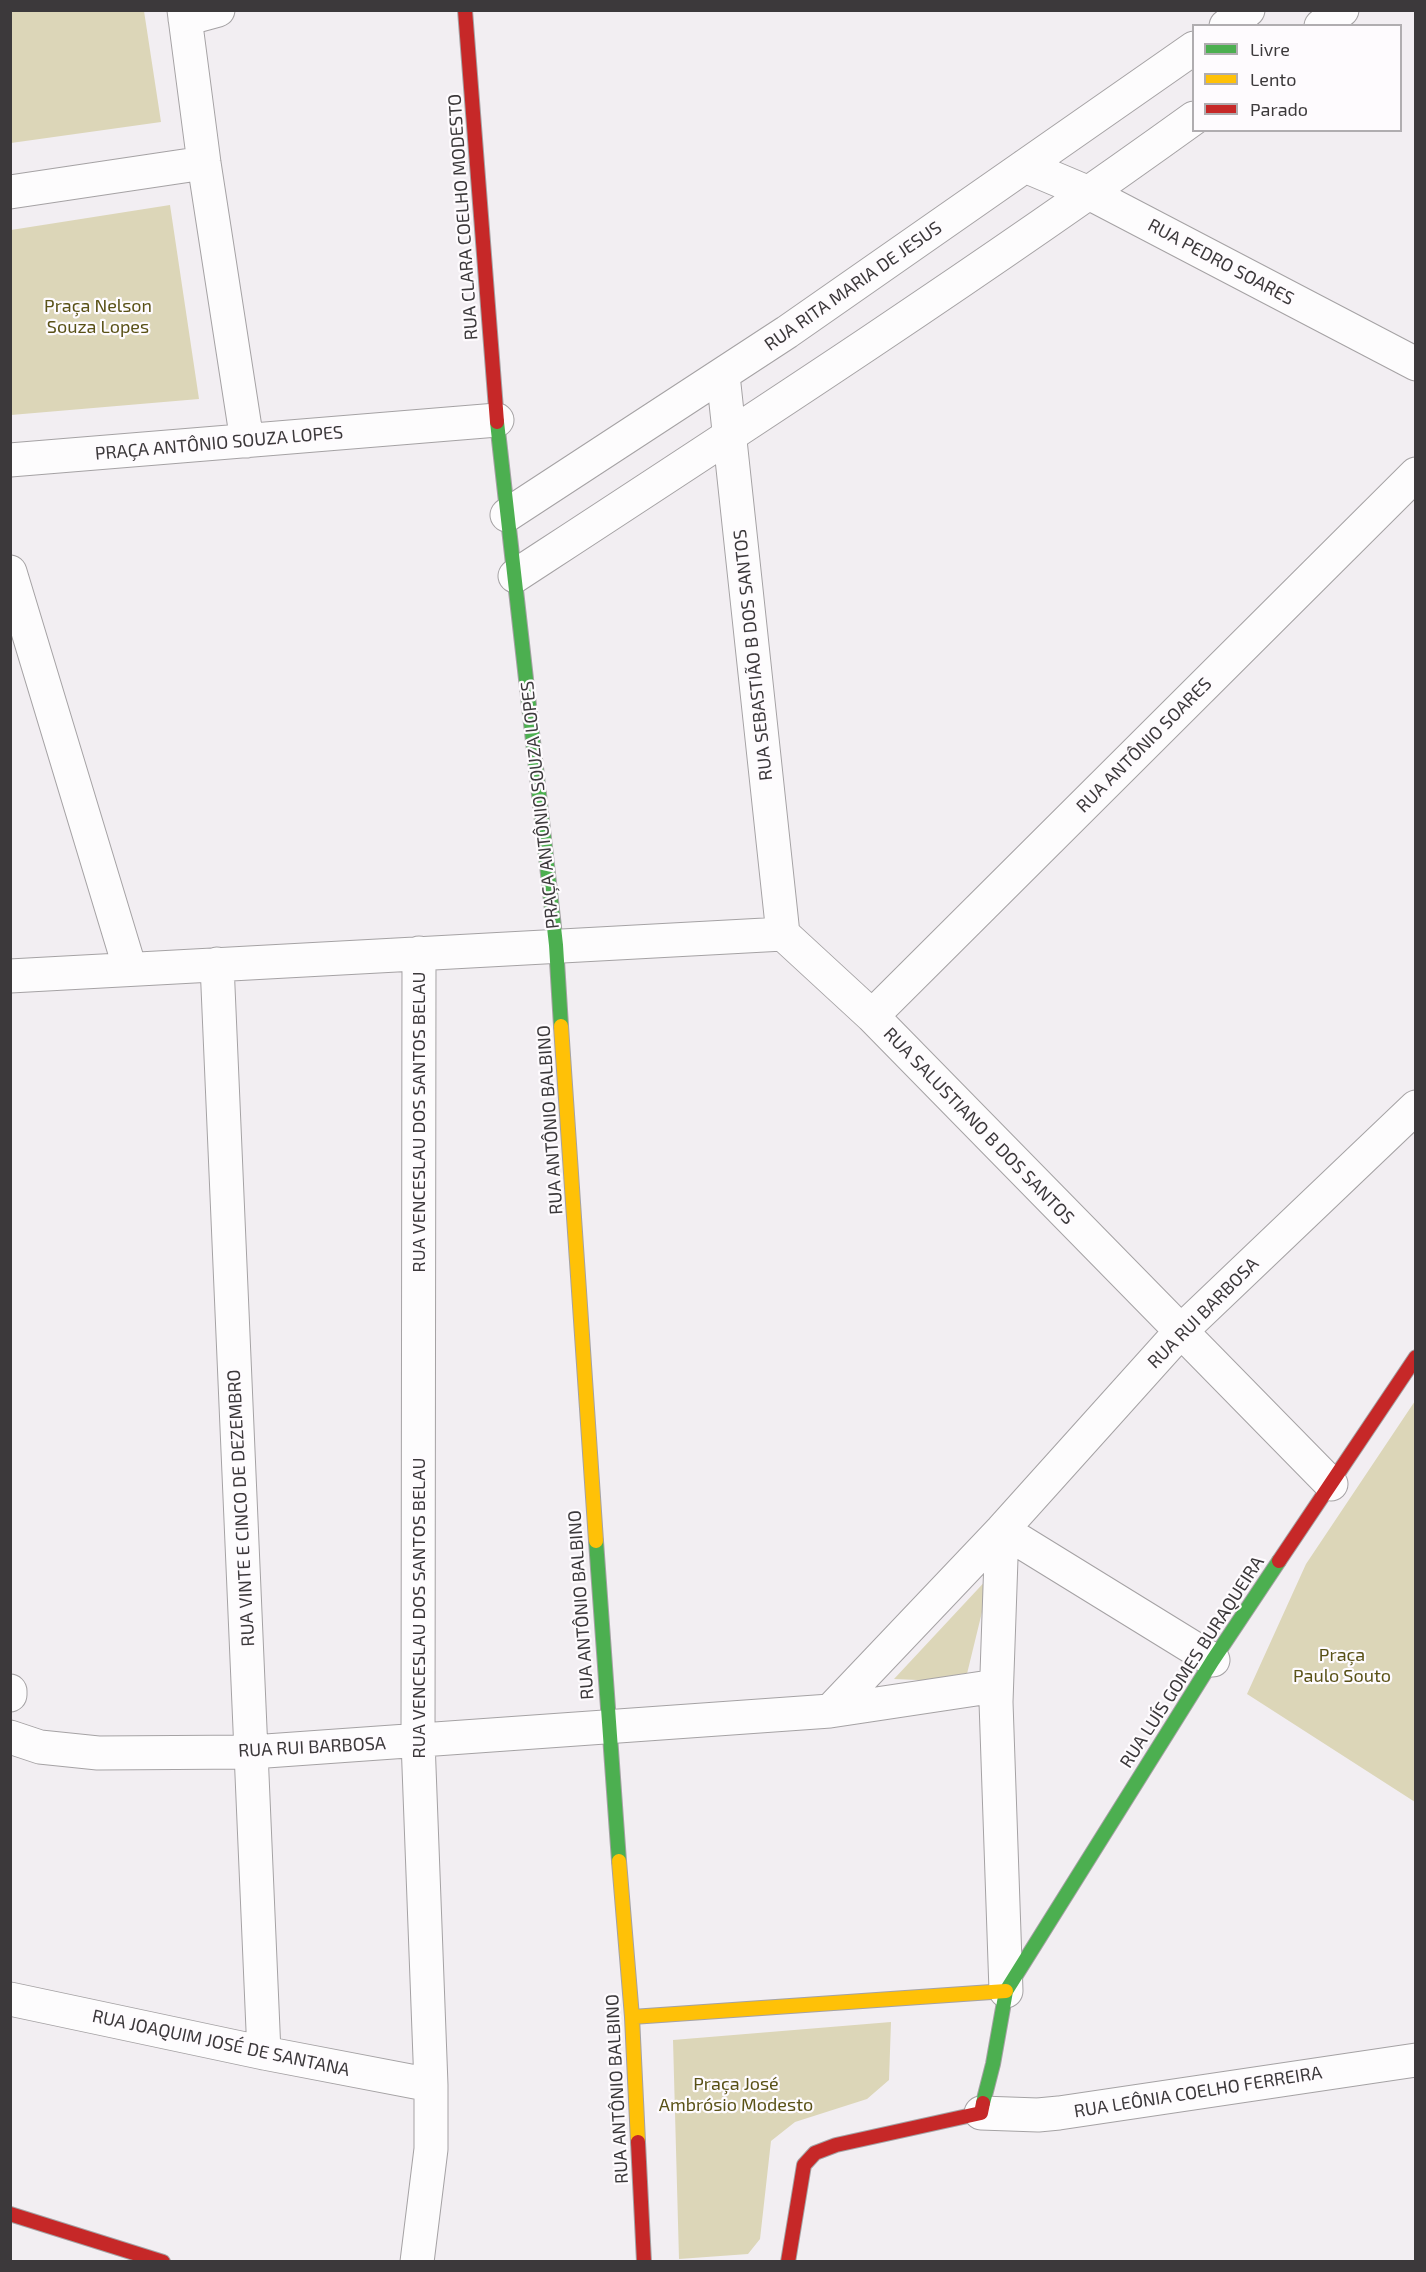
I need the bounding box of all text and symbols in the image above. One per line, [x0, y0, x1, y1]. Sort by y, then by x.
legend [1192, 24, 1402, 132]
text: Livre [1250, 38, 1290, 60]
text: Lento [1250, 68, 1296, 90]
street label: RUA CLARA COELHO MODESTO [444, 93, 482, 341]
text: Parado [1250, 98, 1308, 120]
street label: RUA PEDRO SOARES [1144, 214, 1298, 310]
street label: RUA RITA MARIA DE JESUS [760, 217, 946, 355]
park label: Praça Nelson Souza Lopes [44, 295, 152, 338]
street label: PRAÇA ANTÔNIO SOUZA LOPES [94, 421, 344, 465]
street label: RUA SEBASTIÃO B DOS SANTOS [729, 528, 777, 782]
street label: RUA ANTÔNIO SOARES [1072, 673, 1216, 817]
street label: PRAÇA ANTÔNIO SOUZA LOPES [516, 680, 564, 930]
street label: RUA VENCESLAU DOS SANTOS BELAU [408, 972, 430, 1272]
street label: RUA SALUSTIANO B DOS SANTOS [879, 1023, 1079, 1229]
street label: RUA ANTÔNIO BALBINO [533, 1024, 567, 1216]
street label: RUA RUI BARBOSA [1143, 1253, 1263, 1373]
street label: RUA VINTE E CINCO DE DEZEMBRO [223, 1369, 259, 1647]
street label: RUA VENCESLAU DOS SANTOS BELAU [408, 1458, 430, 1758]
street label: RUA ANTÔNIO BALBINO [564, 1509, 598, 1701]
street label: RUA LUÍS GOMES BURAQUEIRA [1115, 1552, 1269, 1772]
park label: Praça Paulo Souto [1293, 1644, 1391, 1686]
street label: RUA RUI BARBOSA [238, 1732, 386, 1762]
street label: RUA ANTÔNIO BALBINO [601, 1994, 633, 2184]
street label: RUA JOAQUIM JOSÉ DE SANTANA [90, 2005, 352, 2081]
street label: RUA LEÔNIA COELHO FERREIRA [1072, 2062, 1324, 2122]
park label: Praça José Ambrósio Modesto [659, 2073, 813, 2116]

